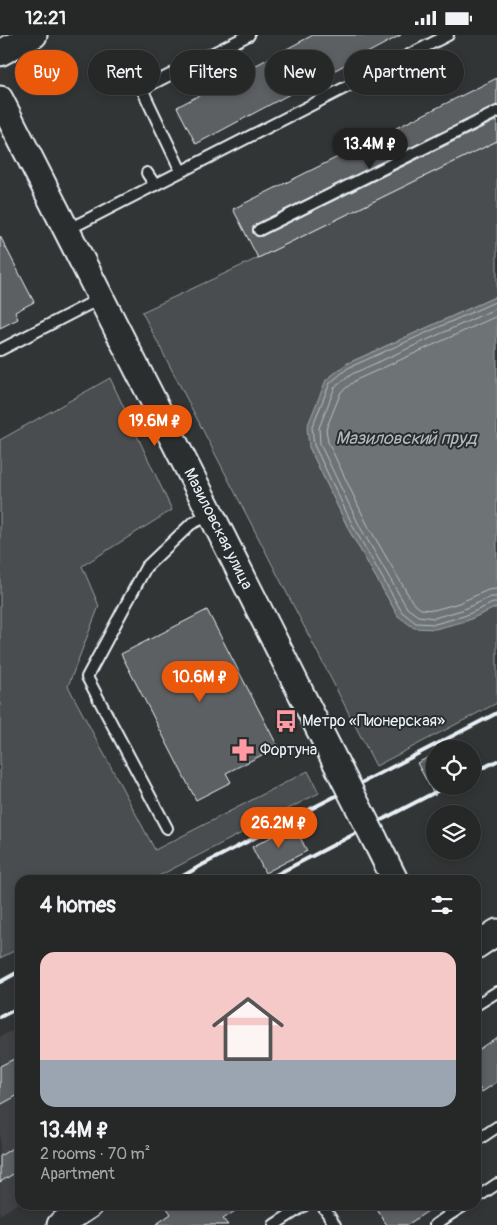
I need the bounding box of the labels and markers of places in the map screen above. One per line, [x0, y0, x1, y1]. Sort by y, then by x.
pin: 13.4M ₽ [324, 127, 416, 170]
pin: 19.6M ₽ [109, 405, 201, 447]
pin: 10.6M ₽ [154, 661, 246, 703]
bus stop icon: Метро «Пионерская» [273, 708, 299, 734]
place label: Метро «Пионерская» [302, 711, 445, 731]
pharmacy icon: Фортуна [230, 737, 256, 763]
place label: Фортуна [260, 740, 317, 760]
pin: 26.2M ₽ [233, 807, 325, 849]

